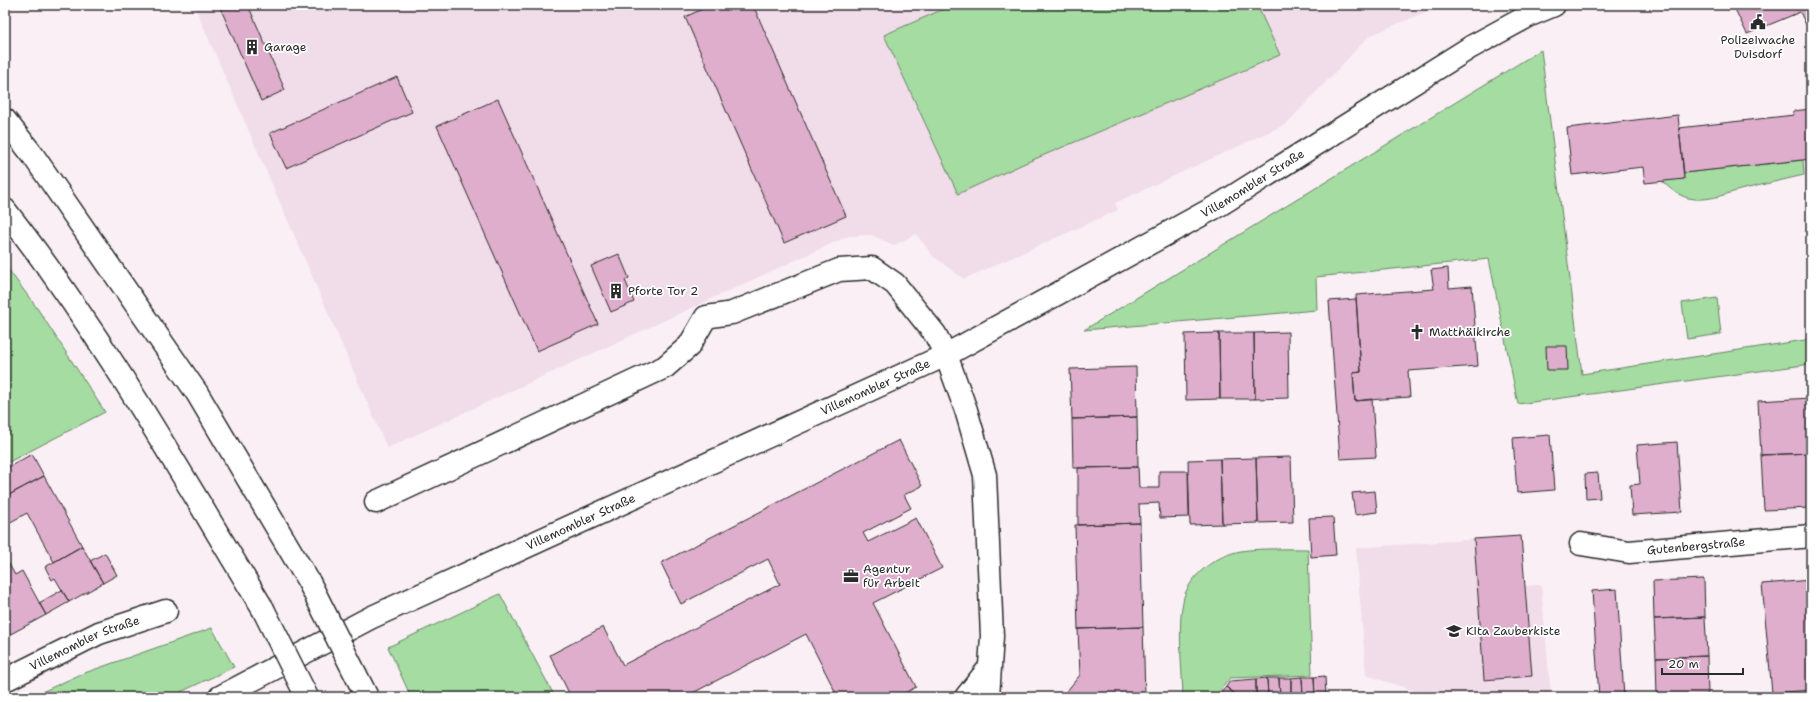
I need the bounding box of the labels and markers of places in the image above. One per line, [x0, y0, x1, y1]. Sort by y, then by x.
public building icon: Polizeiwache Duisdorf [1749, 13, 1767, 31]
place label: Polizeiwache Duisdorf [1721, 32, 1796, 62]
building icon: Garage [243, 38, 261, 56]
place label: Garage [264, 39, 307, 55]
building icon: Pforte Tor 2 [607, 282, 625, 300]
place label: Pforte Tor 2 [628, 283, 698, 299]
church icon: Matthäikirche [1408, 323, 1426, 341]
place label: Matthäikirche [1429, 324, 1511, 340]
place label: Agentur für Arbeit [863, 561, 920, 591]
office icon: Agentur für Arbeit [842, 567, 860, 585]
school or university icon: Kita Zauberkiste [1445, 622, 1463, 640]
place label: Kita Zauberkiste [1466, 623, 1561, 639]

